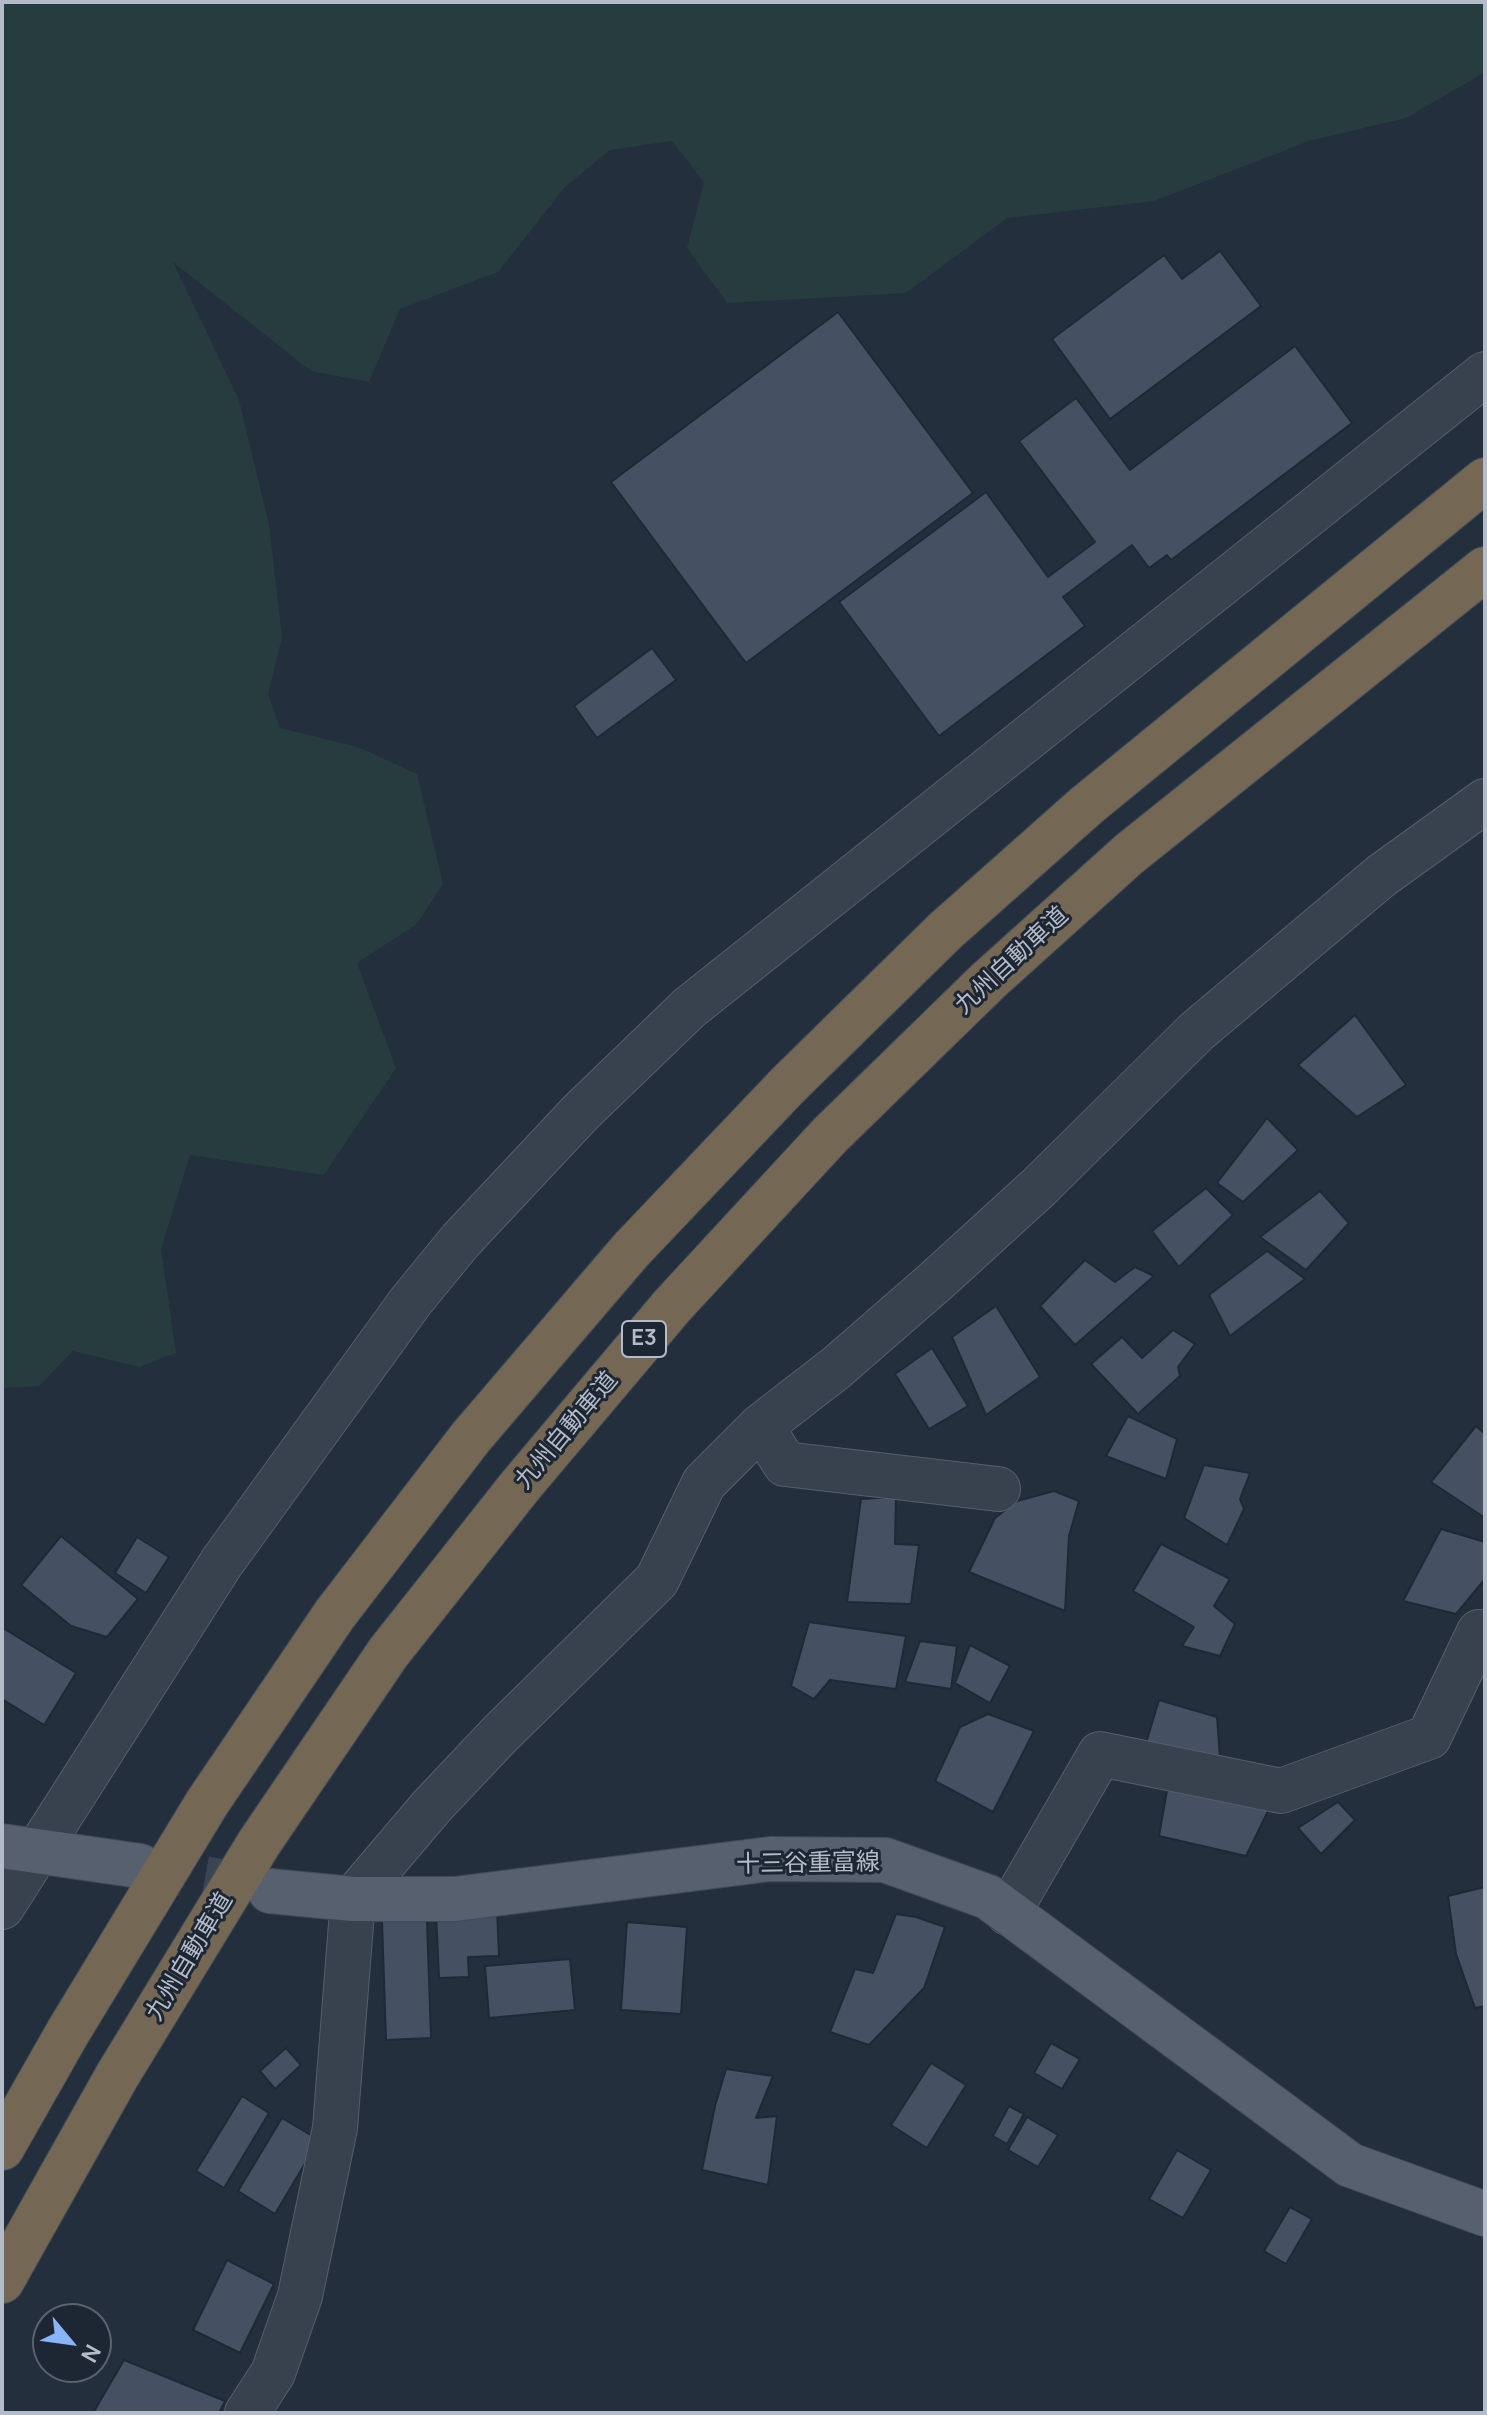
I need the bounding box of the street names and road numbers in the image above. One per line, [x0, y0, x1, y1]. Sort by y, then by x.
street label: 九州自動車道 [950, 901, 1074, 1021]
road number: E3 [622, 1321, 666, 1357]
street label: 九州自動車道 [510, 1367, 624, 1495]
street label: 十三谷重富線 [736, 1848, 880, 1880]
street label: 九州自動車道 [141, 1888, 239, 2026]

